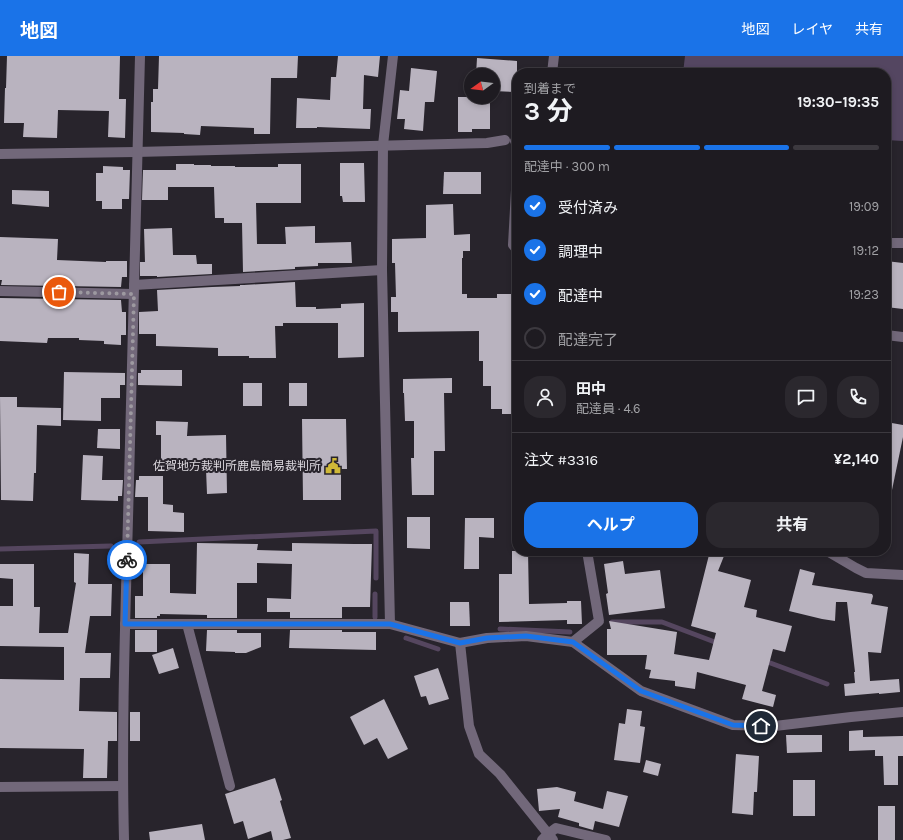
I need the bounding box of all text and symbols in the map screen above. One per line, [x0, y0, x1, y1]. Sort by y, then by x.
text: 地図 [20, 20, 58, 42]
text: 地図 [741, 21, 769, 38]
text: レイヤ [791, 21, 833, 38]
text: 共有 [855, 21, 883, 38]
north arrow [464, 68, 500, 104]
map controls [464, 68, 500, 104]
text: 到着まで [524, 81, 576, 96]
text: 19:30–19:35 [797, 93, 879, 111]
text: 3 分 [524, 96, 573, 127]
text: 配達中 · 300 m [524, 159, 610, 174]
icon: check [524, 195, 546, 217]
text: 受付済み [558, 199, 618, 217]
text: 19:09 [849, 199, 879, 214]
icon: check [524, 239, 546, 261]
text: 調理中 [558, 243, 603, 261]
text: 19:12 [852, 243, 879, 258]
pin [42, 275, 76, 309]
icon: bag [48, 281, 70, 303]
icon: check [524, 283, 546, 305]
text: 配達中 [558, 287, 603, 305]
text: 19:23 [849, 287, 879, 302]
text: 配達完了 [558, 331, 618, 349]
button: person [524, 376, 566, 418]
button: chat [785, 376, 827, 418]
button: phone [837, 376, 879, 418]
text: 田中 [576, 380, 606, 398]
text: 配達員 · 4.6 [576, 401, 641, 416]
text: ¥2,140 [834, 450, 879, 468]
text: 注文 #3316 [524, 451, 598, 469]
public building icon: 佐賀地方裁判所鹿島簡易裁判所 [324, 457, 342, 475]
place label: 佐賀地方裁判所鹿島簡易裁判所 [153, 459, 321, 473]
button: ヘルプ [524, 502, 698, 548]
button: 共有 [706, 502, 879, 548]
courier [107, 540, 147, 580]
icon: bike [116, 549, 138, 571]
pin [744, 709, 778, 743]
icon: home [750, 715, 772, 737]

